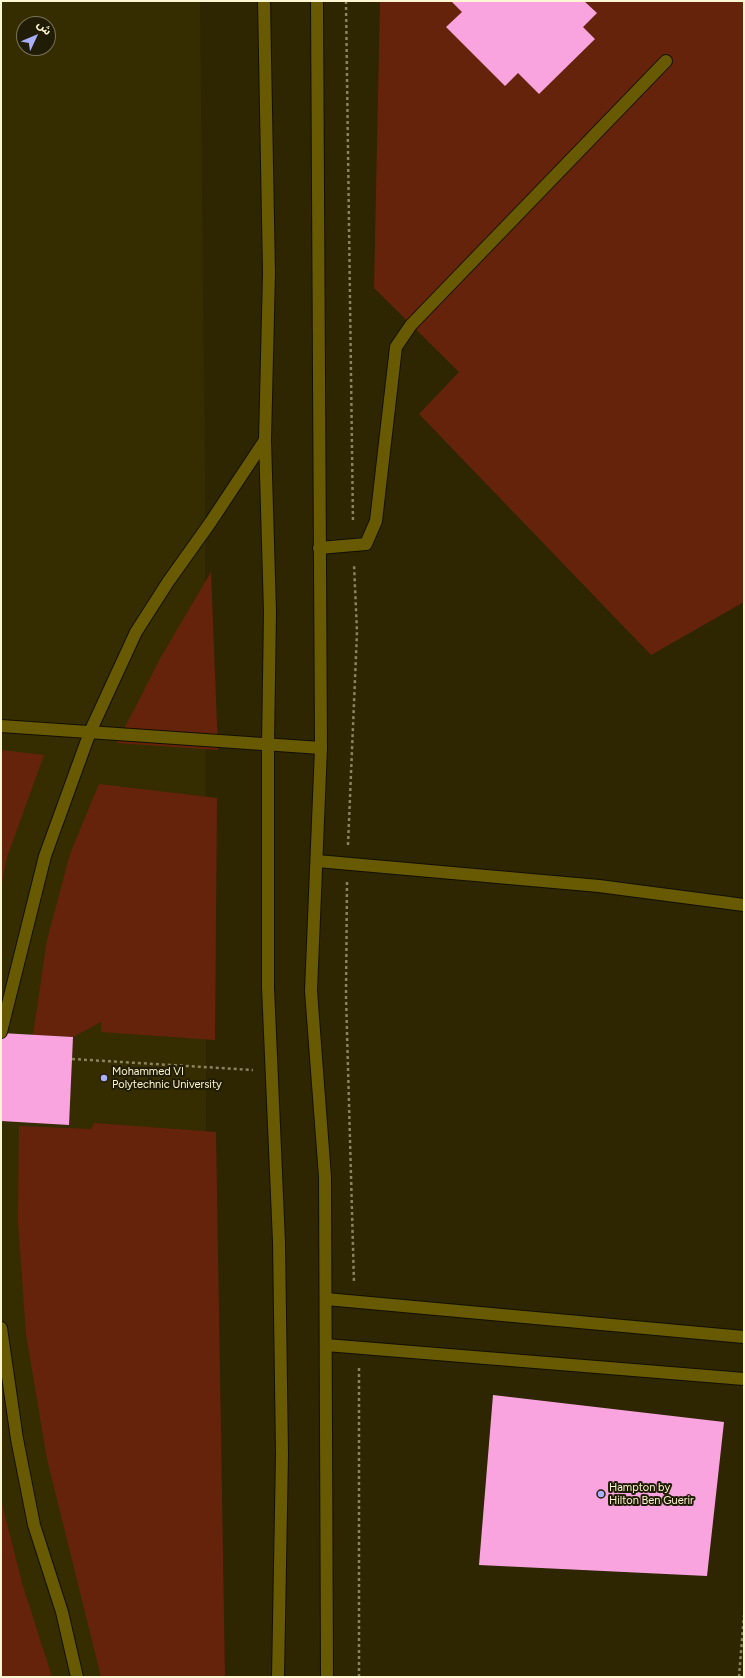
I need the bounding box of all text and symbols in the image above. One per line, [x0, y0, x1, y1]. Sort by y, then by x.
north arrow [16, 16, 56, 56]
text: ش [34, 18, 54, 38]
place label: Mohammed VI Polytechnic University [112, 1065, 222, 1091]
marker: Mohammed VI Polytechnic University [99, 1073, 109, 1083]
place label: Hampton by Hilton Ben Guerir [609, 1481, 694, 1507]
marker: Hampton by Hilton Ben Guerir [596, 1489, 606, 1499]

